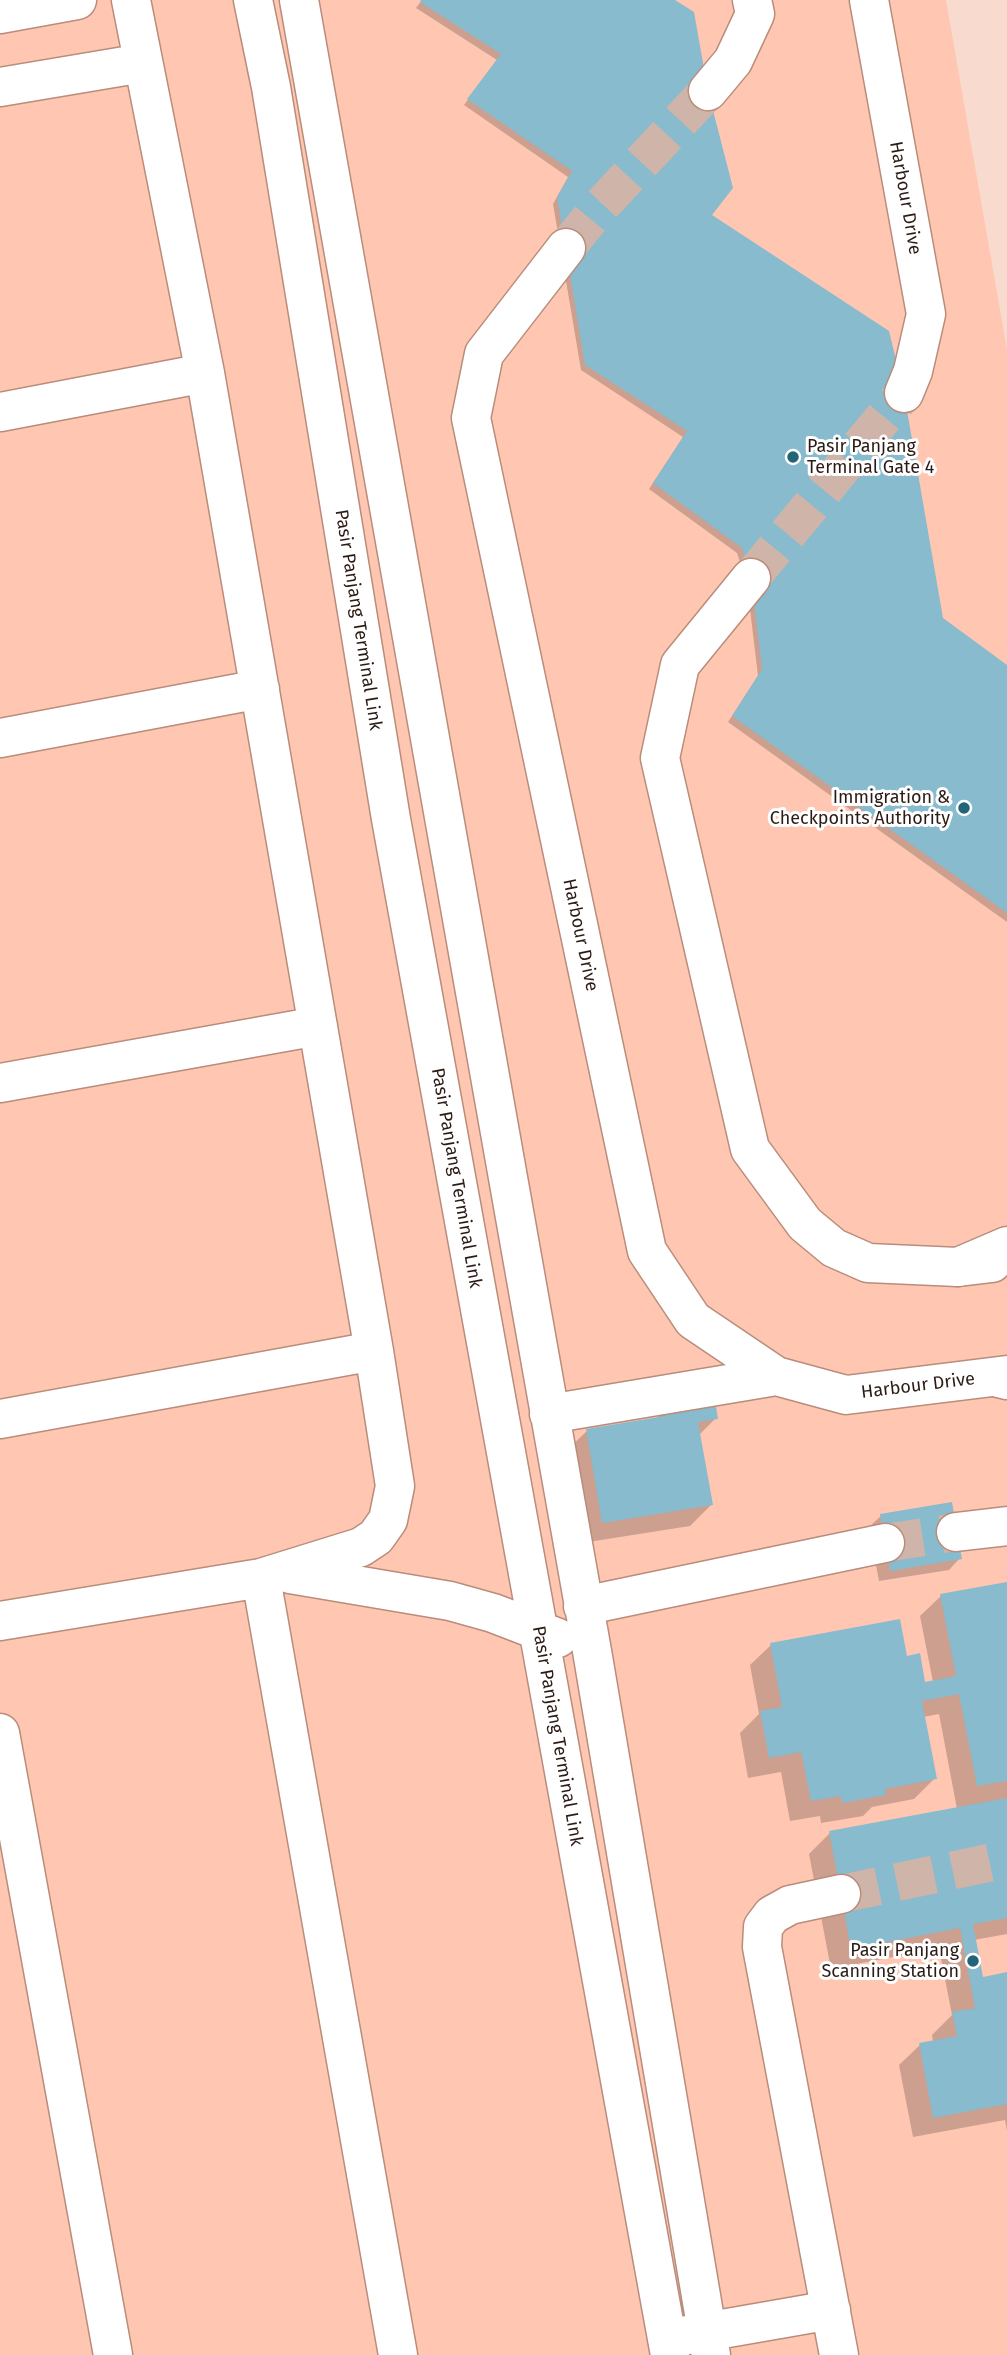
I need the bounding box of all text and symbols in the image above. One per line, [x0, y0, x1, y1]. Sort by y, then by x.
street label: Harbour Drive [884, 140, 926, 256]
place label: Pasir Panjang Terminal Gate 4 [807, 436, 934, 478]
marker: Pasir Panjang Terminal Gate 4 [785, 449, 801, 465]
street label: Pasir Panjang Terminal Link [330, 508, 386, 732]
place label: Immigration & Checkpoints Authority [770, 787, 950, 830]
marker: Immigration & Checkpoints Authority [956, 800, 972, 816]
street label: Harbour Drive [558, 877, 602, 993]
street label: Pasir Panjang Terminal Link [426, 1066, 486, 1290]
street label: Harbour Drive [860, 1368, 976, 1404]
street label: Pasir Panjang Terminal Link [527, 1624, 587, 1848]
place label: Pasir Panjang Scanning Station [822, 1940, 959, 1982]
marker: Pasir Panjang Scanning Station [965, 1953, 981, 1969]

